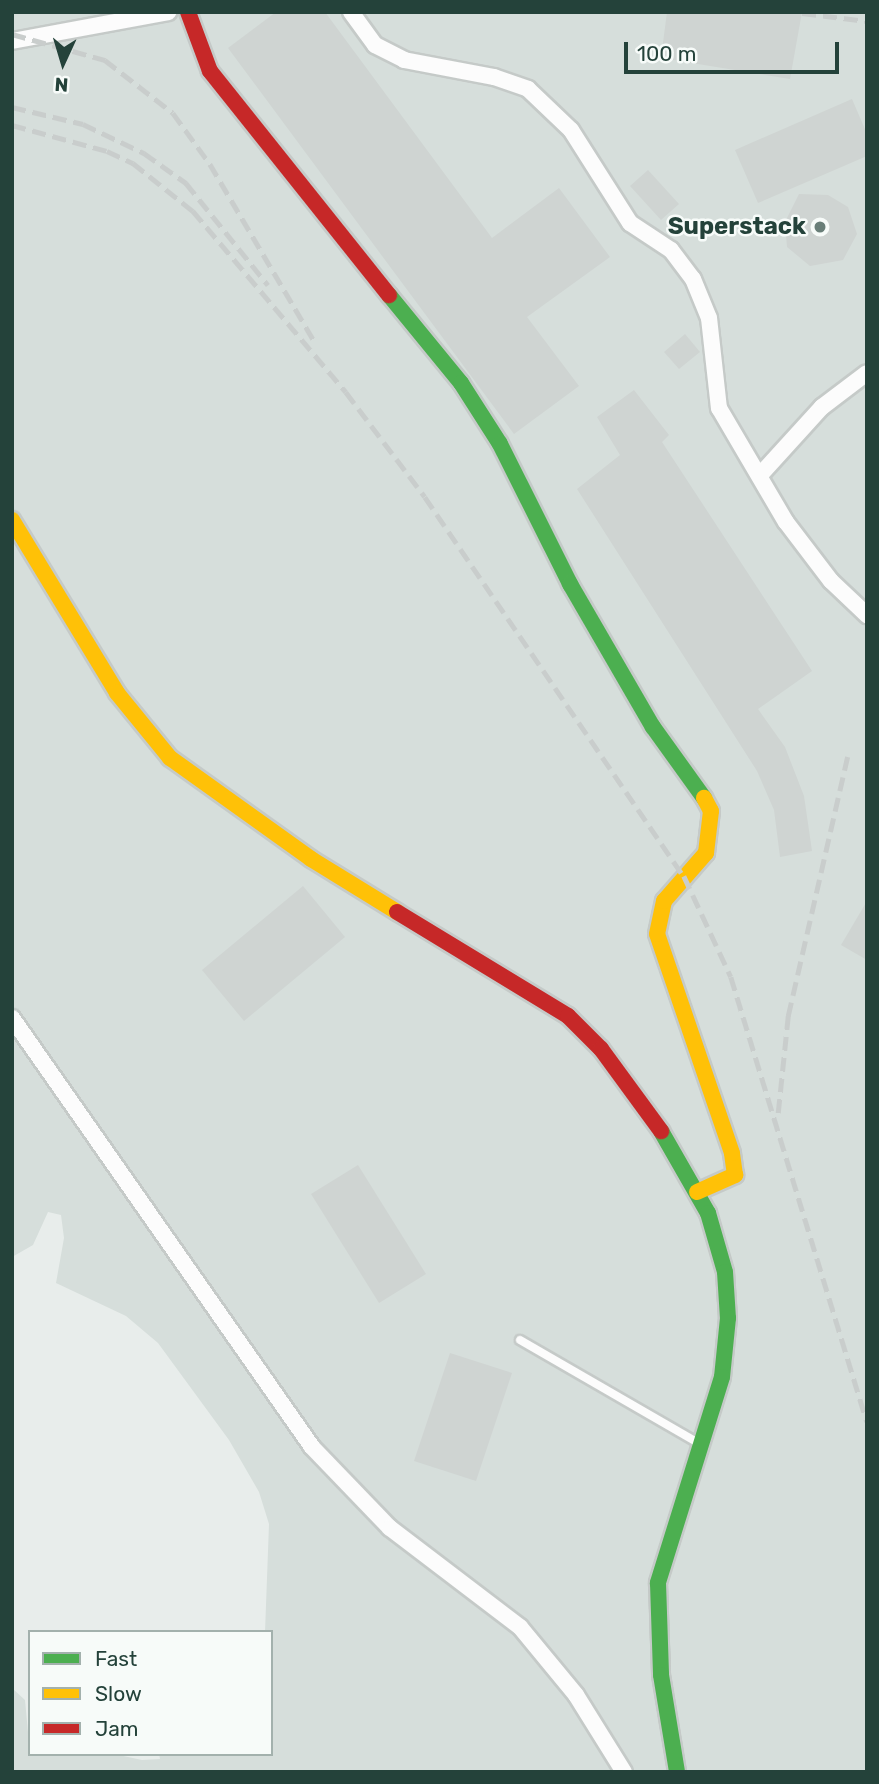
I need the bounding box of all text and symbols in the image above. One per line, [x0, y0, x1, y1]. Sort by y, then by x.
north arrow [28, 28, 98, 98]
scale bar [627, 28, 842, 72]
text: 100 m [637, 41, 696, 66]
text: N [54, 72, 69, 96]
place label: Superstack [668, 213, 806, 241]
marker: Superstack [812, 219, 828, 235]
legend [28, 1630, 273, 1756]
text: Fast [95, 1646, 137, 1671]
text: Slow [95, 1681, 142, 1706]
text: Jam [95, 1716, 139, 1741]

